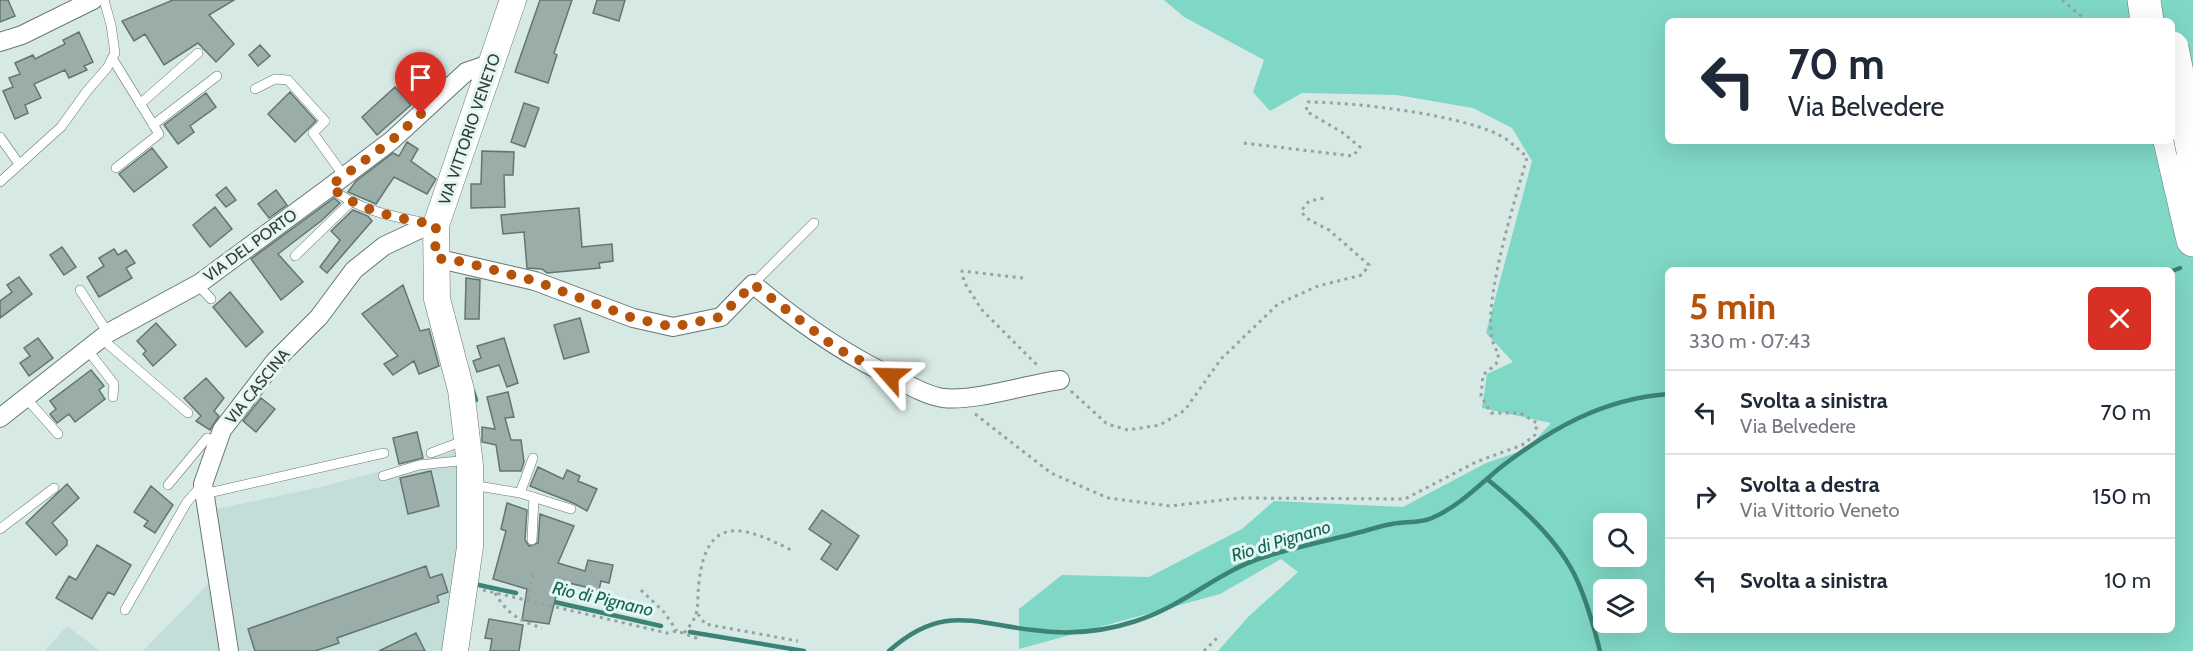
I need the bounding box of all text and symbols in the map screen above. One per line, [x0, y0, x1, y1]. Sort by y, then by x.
text: 70 m [1788, 38, 1885, 90]
icon: left [1689, 42, 1767, 120]
street label: VIA VITTORIO VENETO [435, 51, 504, 207]
pin [395, 52, 446, 114]
icon: arrive [404, 61, 437, 94]
text: Via Belvedere [1788, 90, 1944, 123]
street label: VIA DEL PORTO [200, 205, 301, 286]
text: 5 min [1689, 284, 1776, 328]
button: close [2088, 287, 2151, 350]
text: 330 m · 07:43 [1689, 329, 1811, 353]
position arrow [858, 344, 922, 408]
street label: VIA CASCINA [221, 345, 294, 428]
text: Svolta a sinistra [1740, 387, 1888, 414]
icon: left [1689, 396, 1722, 429]
text: 70 m [2101, 399, 2151, 426]
text: Via Belvedere [1740, 414, 1856, 438]
text: Svolta a destra [1740, 471, 1880, 498]
icon: right [1689, 480, 1722, 513]
text: 150 m [2092, 483, 2151, 510]
text: Via Vittorio Veneto [1740, 498, 1900, 522]
map controls [1593, 513, 1647, 633]
button: search [1593, 513, 1647, 567]
water label: Rio di Pignano [1229, 515, 1333, 567]
icon: left [1689, 564, 1722, 597]
text: Svolta a sinistra [1740, 567, 1888, 594]
text: 10 m [2104, 567, 2151, 594]
water label: Rio di Pignano [550, 577, 656, 621]
button: layers [1593, 579, 1647, 633]

